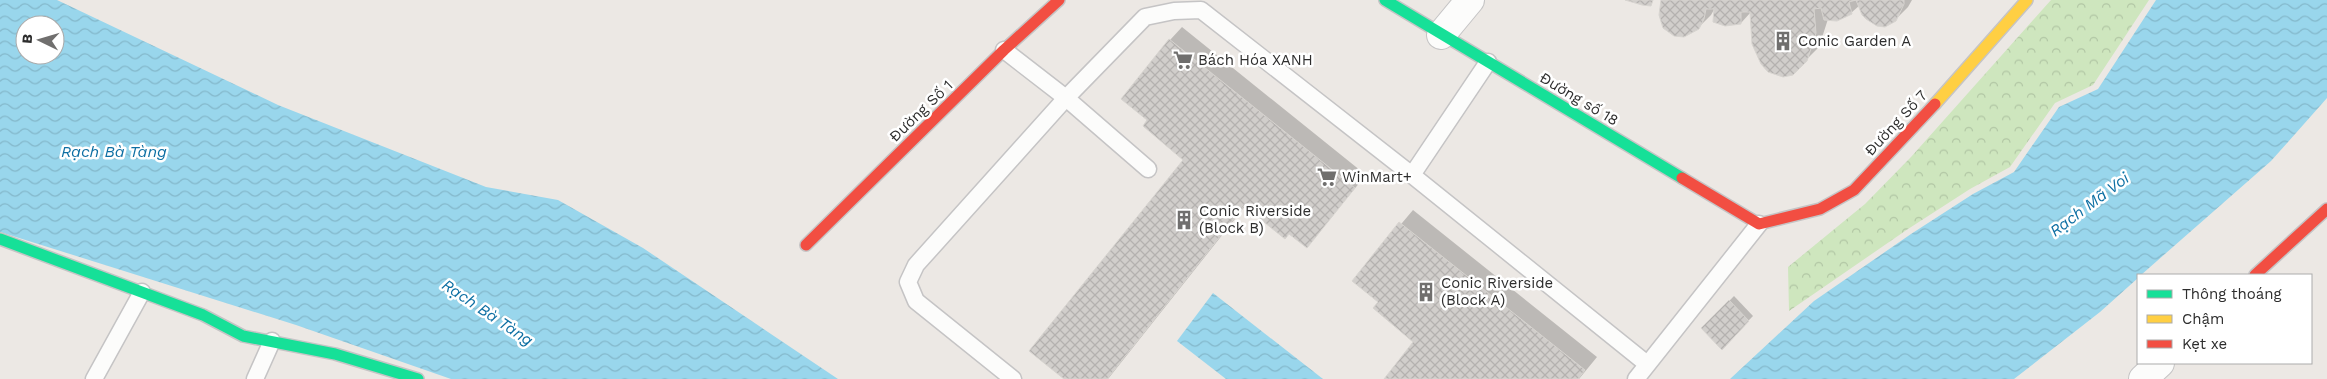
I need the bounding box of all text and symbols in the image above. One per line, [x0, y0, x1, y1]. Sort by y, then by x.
north arrow [15, 15, 65, 65]
building icon: Conic Garden A [1772, 30, 1794, 52]
place label: Conic Garden A [1798, 32, 1911, 50]
text: B [19, 33, 35, 44]
supermarket icon: Bách Hóa XANH [1172, 49, 1194, 71]
place label: Bách Hóa XANH [1198, 51, 1313, 69]
street label: Đường số 18 [1536, 68, 1622, 130]
street label: Đường Số 1 [886, 76, 956, 146]
street label: Đường Số 7 [1861, 86, 1931, 160]
water label: Rạch Bà Tàng [61, 142, 167, 161]
supermarket icon: WinMart+ [1316, 166, 1338, 188]
place label: WinMart+ [1342, 168, 1412, 186]
water label: Rạch Mã Voi [2046, 168, 2133, 240]
place label: Conic Riverside (Block B) [1199, 202, 1311, 237]
building icon: Conic Riverside (Block B) [1173, 209, 1195, 231]
place label: Conic Riverside (Block A) [1441, 274, 1553, 309]
legend [2137, 274, 2312, 364]
water label: Rạch Bà Tàng [439, 275, 537, 350]
building icon: Conic Riverside (Block A) [1415, 281, 1437, 303]
text: Thông thoáng [2182, 285, 2281, 303]
text: Chậm [2182, 310, 2224, 328]
text: Kẹt xe [2182, 335, 2227, 353]

